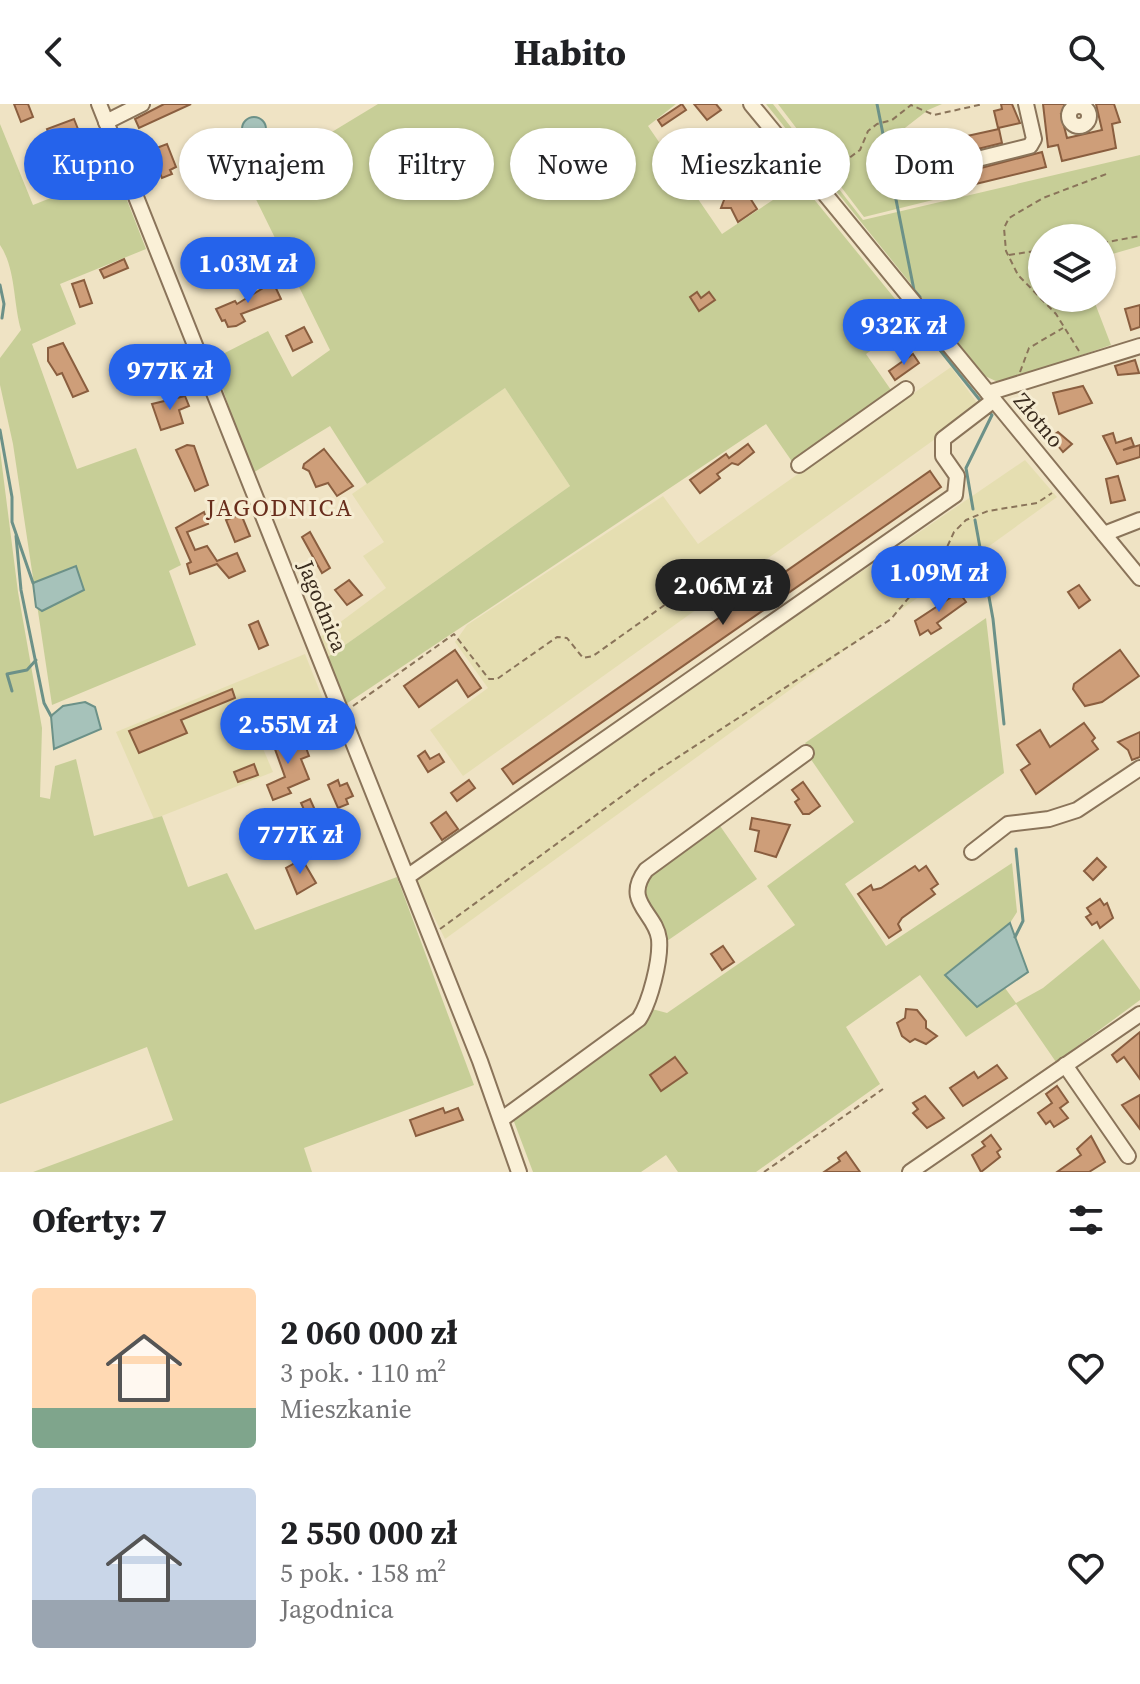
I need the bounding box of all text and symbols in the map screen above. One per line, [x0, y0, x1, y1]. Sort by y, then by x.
text: Habito [514, 28, 626, 77]
icon: back [32, 30, 76, 74]
icon: search [1064, 30, 1108, 74]
chip: Kupno [24, 128, 163, 200]
chip: Wynajem [179, 128, 353, 200]
chip: Filtry [369, 128, 494, 200]
chip: Nowe [510, 128, 636, 200]
chip: Mieszkanie [652, 128, 850, 200]
chip: Dom [866, 128, 983, 200]
map controls [1028, 224, 1116, 312]
button: layers [1028, 224, 1116, 312]
pin: 1.03M zł [165, 237, 331, 305]
text: 1.03M zł [198, 245, 298, 281]
pin: 932K zł [830, 299, 978, 367]
text: 932K zł [861, 307, 947, 343]
pin: 977K zł [96, 344, 244, 412]
text: 977K zł [127, 352, 213, 388]
street label: Złotno [1007, 386, 1071, 454]
district label: JAGODNICA [205, 491, 354, 524]
pin: 1.09M zł [856, 546, 1022, 614]
text: 1.09M zł [889, 554, 989, 590]
street label: Jagodnica [291, 555, 355, 657]
pin: 2.06M zł [640, 559, 806, 627]
text: 2.06M zł [673, 567, 773, 603]
pin: 2.55M zł [205, 698, 371, 766]
text: 2.55M zł [238, 706, 338, 742]
pin: 777K zł [226, 808, 374, 876]
text: 777K zł [257, 816, 343, 852]
text: Oferty: 7 [32, 1197, 167, 1243]
icon: filters [1064, 1198, 1108, 1242]
text: 2 060 000 zł [280, 1309, 458, 1355]
icon: home [96, 1320, 192, 1416]
icon: heart [1064, 1346, 1108, 1390]
text: 3 pok. · 110 m² [280, 1355, 446, 1391]
text: Mieszkanie [280, 1391, 412, 1427]
text: 2 550 000 zł [280, 1509, 458, 1555]
icon: home [96, 1520, 192, 1616]
icon: heart [1064, 1546, 1108, 1590]
text: 5 pok. · 158 m² [280, 1555, 446, 1591]
text: Jagodnica [280, 1591, 394, 1627]

